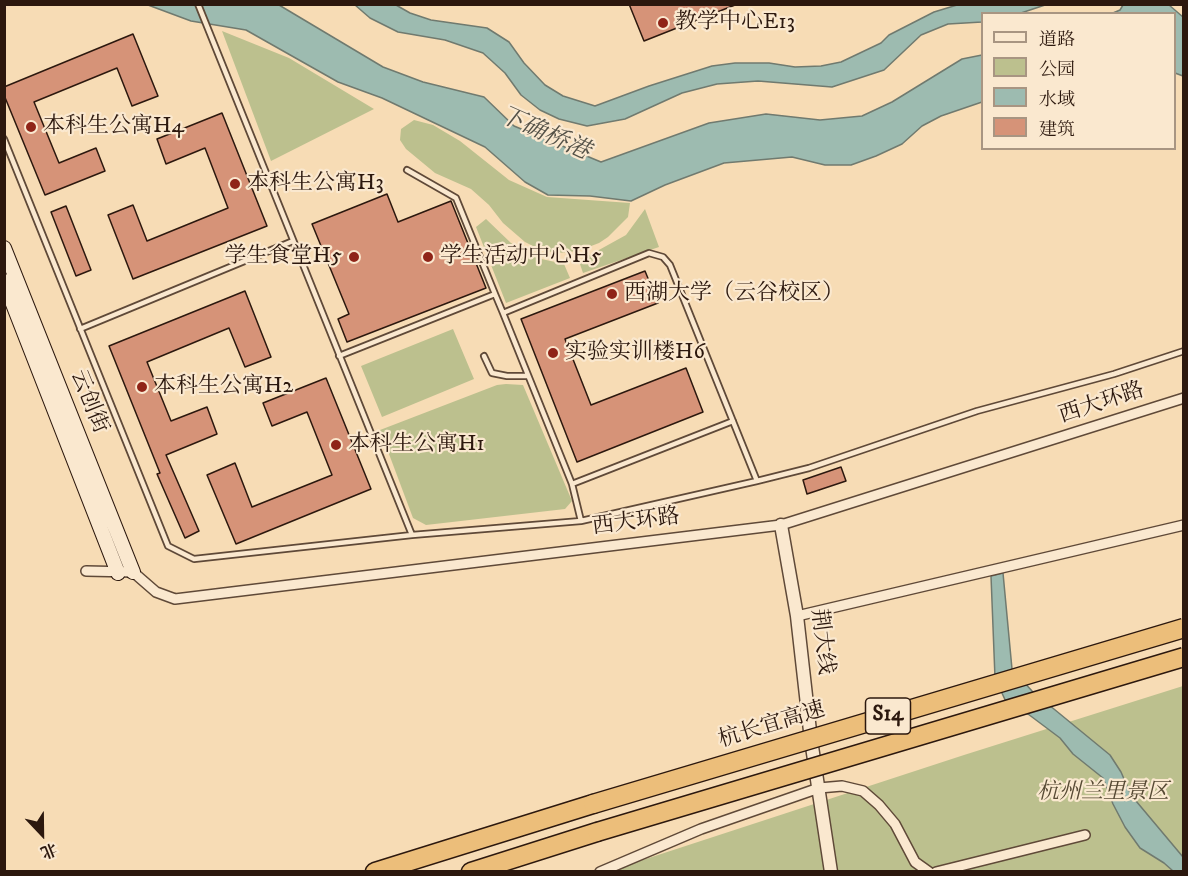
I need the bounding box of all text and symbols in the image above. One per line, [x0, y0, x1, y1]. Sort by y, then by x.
place label: 教学中心E13 [675, 10, 795, 36]
legend [981, 12, 1176, 150]
marker: 教学中心E13 [656, 16, 670, 30]
text: 道路 [1039, 29, 1075, 51]
text: 公园 [1039, 59, 1075, 81]
text: 水域 [1039, 89, 1075, 111]
water label: 下确桥港 [494, 102, 594, 168]
place label: 本科生公寓H4 [43, 114, 184, 140]
text: 建筑 [1039, 119, 1075, 141]
marker: 本科生公寓H4 [24, 120, 38, 134]
place label: 本科生公寓H3 [247, 171, 384, 197]
marker: 本科生公寓H3 [228, 177, 242, 191]
place label: 学生食堂H5 [225, 244, 342, 270]
place label: 学生活动中心H5 [440, 244, 601, 270]
marker: 学生食堂H5 [347, 250, 361, 264]
marker: 学生活动中心H5 [421, 250, 435, 264]
place label: 西湖大学（云谷校区） [624, 281, 844, 307]
marker: 西湖大学（云谷校区） [605, 287, 619, 301]
place label: 实验实训楼H6 [565, 340, 705, 366]
marker: 实验实训楼H6 [546, 346, 560, 360]
street label: 云创街 [63, 366, 113, 438]
place label: 本科生公寓H2 [154, 374, 293, 400]
street label: 西大环路 [1056, 378, 1148, 430]
marker: 本科生公寓H2 [135, 380, 149, 394]
place label: 本科生公寓H1 [348, 432, 485, 458]
marker: 本科生公寓H1 [329, 438, 343, 452]
street label: 西大环路 [591, 505, 681, 541]
street label: 荆大线 [804, 608, 838, 676]
street label: 杭长宜高速 [716, 697, 828, 755]
road number: S14 [866, 698, 910, 734]
park label: 杭州兰里景区 [1037, 780, 1169, 806]
north arrow [12, 804, 72, 864]
text: 北 [38, 838, 60, 863]

